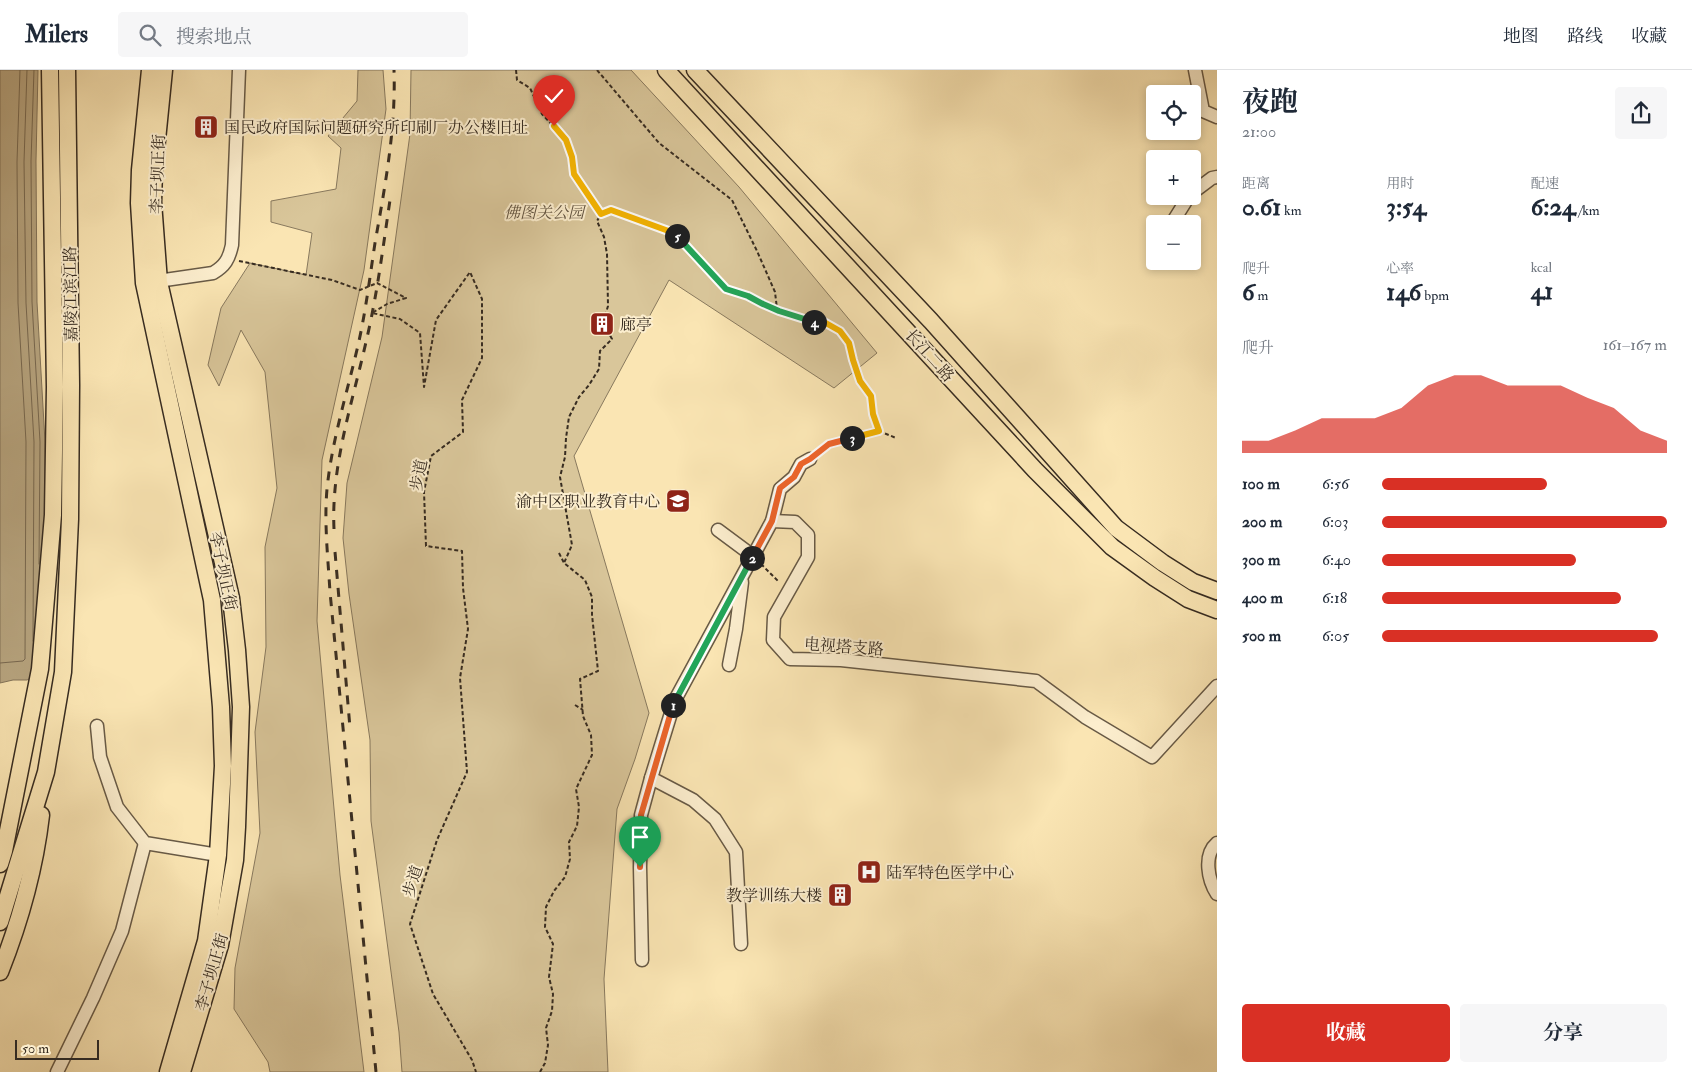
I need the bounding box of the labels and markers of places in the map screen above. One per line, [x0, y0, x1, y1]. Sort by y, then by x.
pin [533, 75, 575, 126]
building icon: 国民政府国际问题研究所印刷厂办公楼旧址 [193, 114, 219, 140]
place label: 国民政府国际问题研究所印刷厂办公楼旧址 [224, 118, 528, 138]
pin: 5 [664, 224, 690, 248]
pin: 4 [802, 310, 826, 334]
building icon: 廊亭 [589, 311, 615, 337]
place label: 廊亭 [620, 315, 652, 335]
pin: 3 [840, 426, 864, 450]
school or university icon: 渝中区职业教育中心 [665, 488, 691, 514]
place label: 渝中区职业教育中心 [516, 492, 660, 512]
pin: 2 [740, 546, 764, 570]
pin: 1 [660, 692, 686, 718]
pin [619, 816, 661, 867]
hospital icon: 陆军特色医学中心 [856, 859, 882, 885]
place label: 陆军特色医学中心 [886, 863, 1014, 883]
building icon: 教学训练大楼 [827, 882, 853, 908]
place label: 教学训练大楼 [726, 886, 822, 906]

